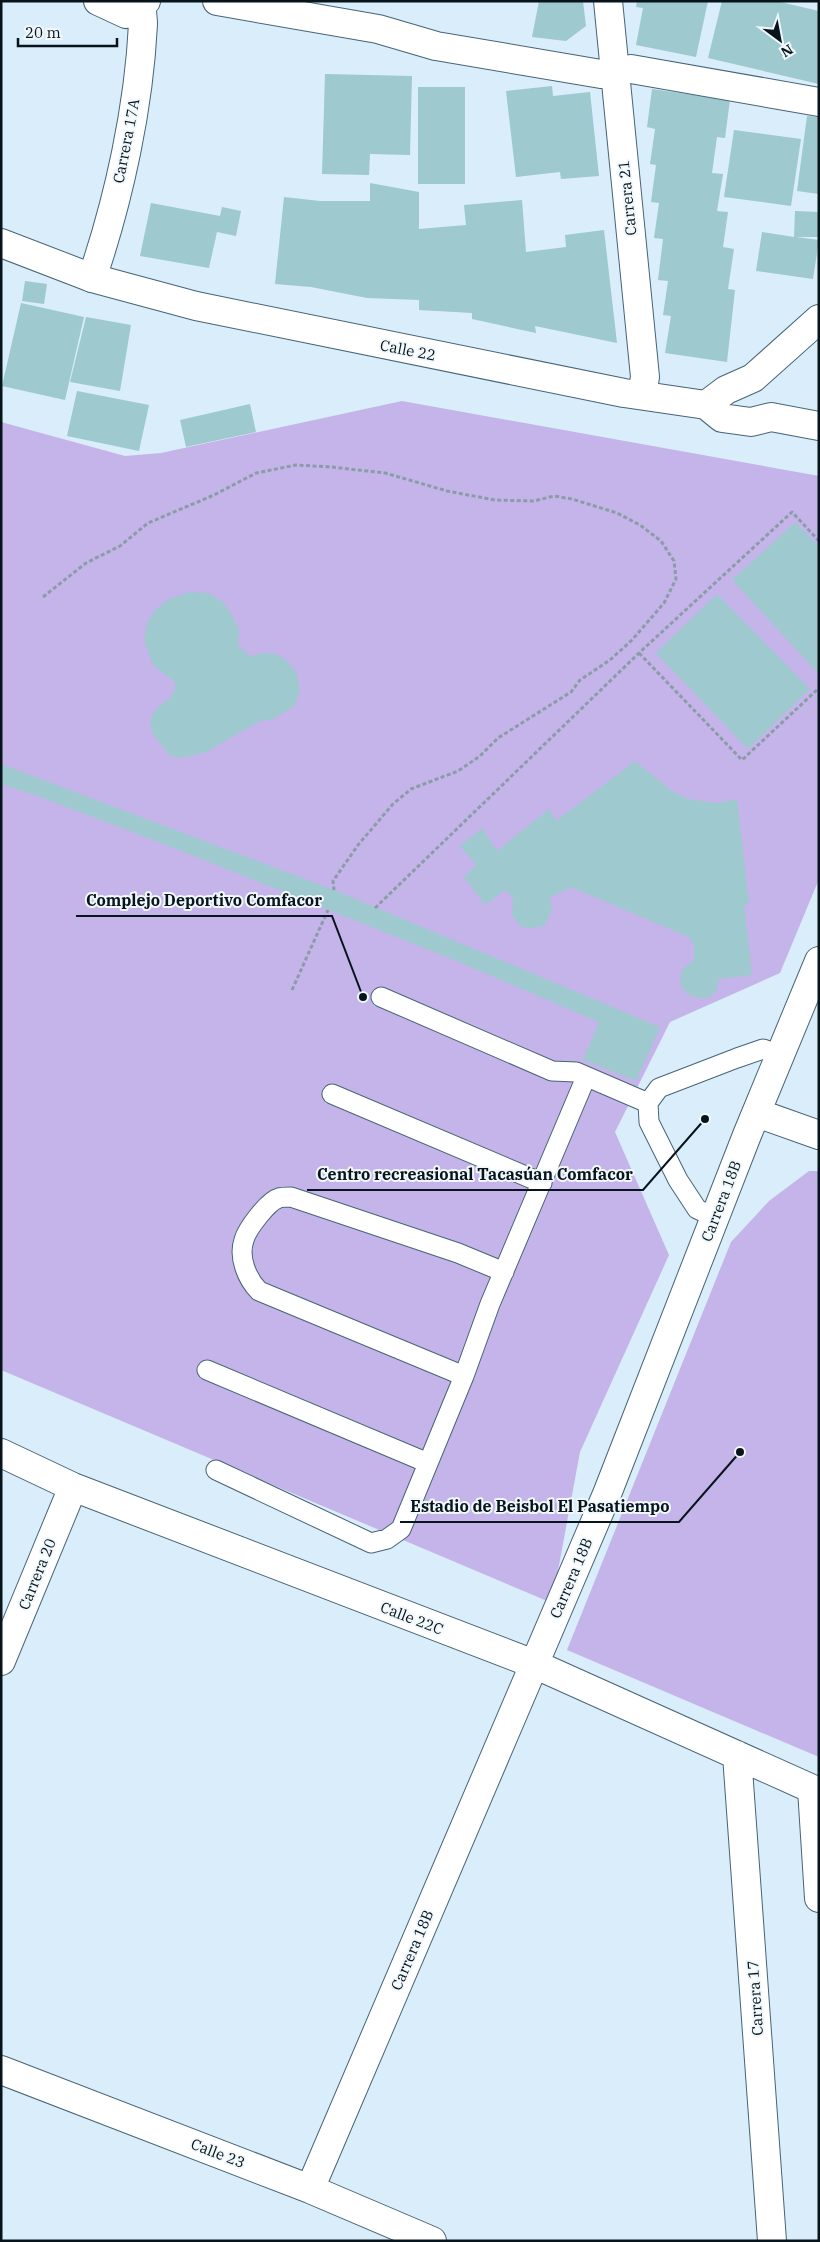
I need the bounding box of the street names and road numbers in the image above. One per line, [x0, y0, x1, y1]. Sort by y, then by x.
street label: Carrera 17A [108, 96, 144, 185]
street label: Carrera 21 [614, 160, 640, 236]
street label: Calle 22 [379, 335, 437, 365]
street label: Carrera 18B [697, 1158, 745, 1244]
street label: Carrera 20 [14, 1535, 60, 1613]
street label: Carrera 18B [546, 1535, 596, 1621]
street label: Calle 22C [378, 1597, 446, 1639]
street label: Carrera 18B [387, 1907, 437, 1993]
street label: Carrera 17 [743, 1960, 767, 2036]
street label: Calle 23 [188, 2134, 248, 2172]

